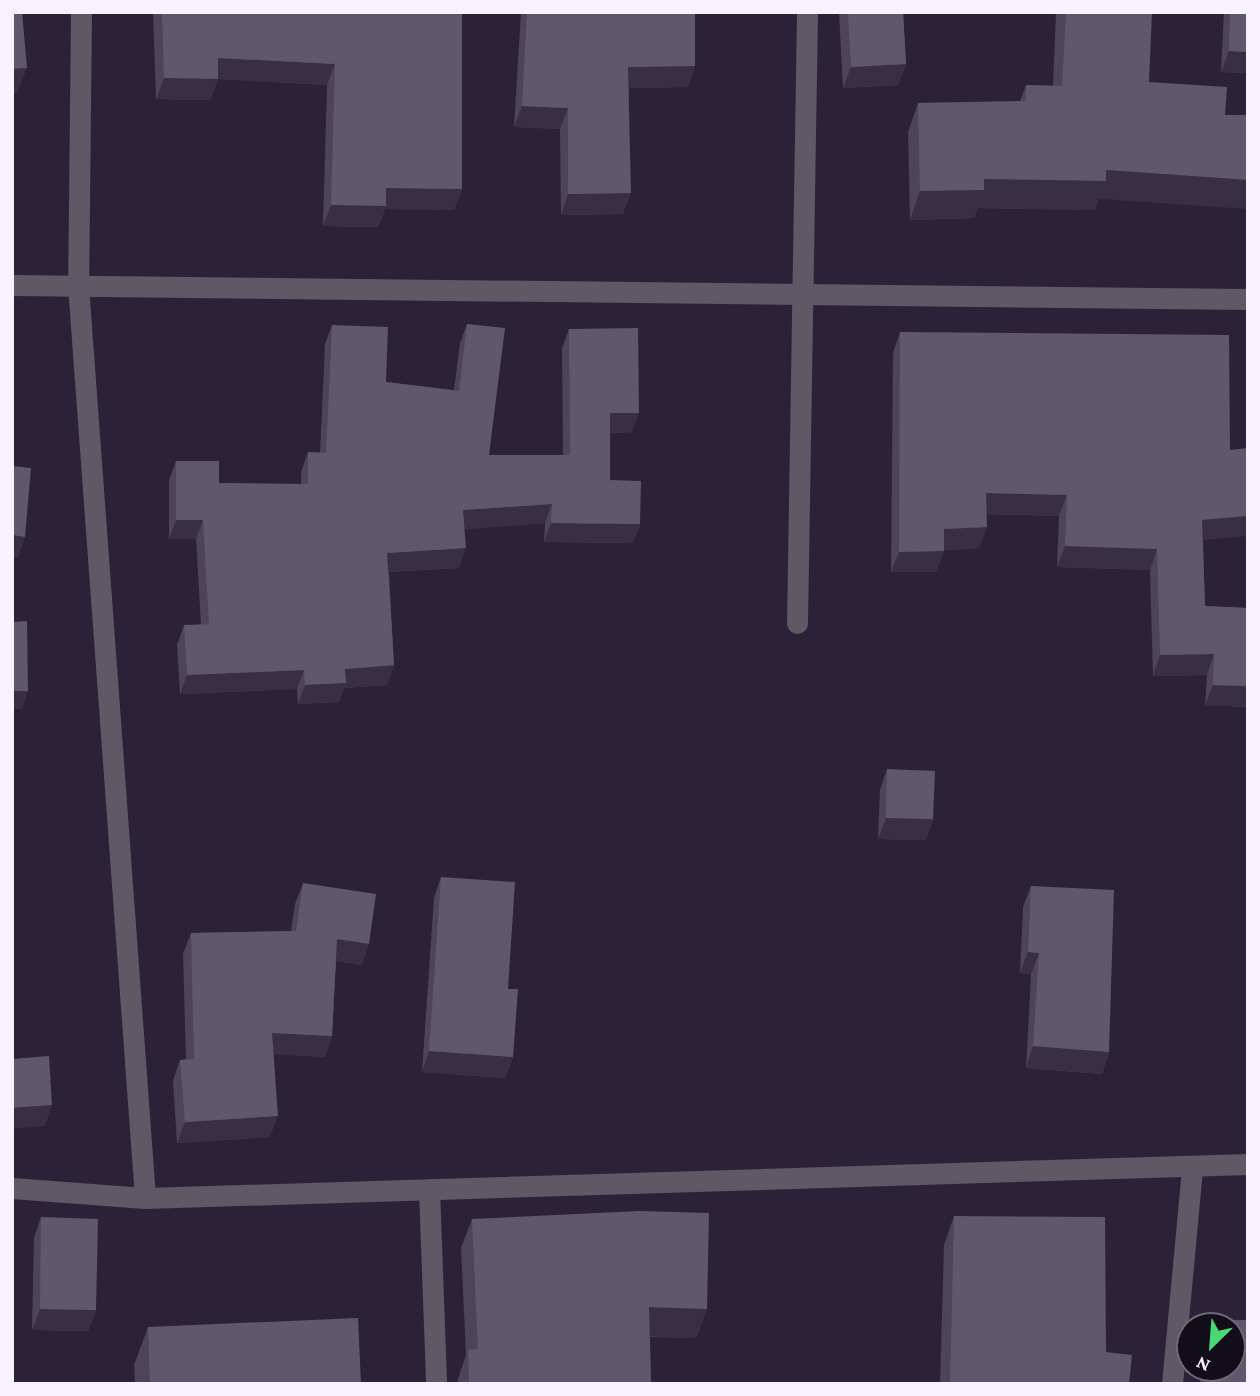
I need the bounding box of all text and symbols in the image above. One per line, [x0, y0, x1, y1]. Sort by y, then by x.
north arrow [1176, 1312, 1246, 1382]
text: N [1192, 1352, 1213, 1377]

